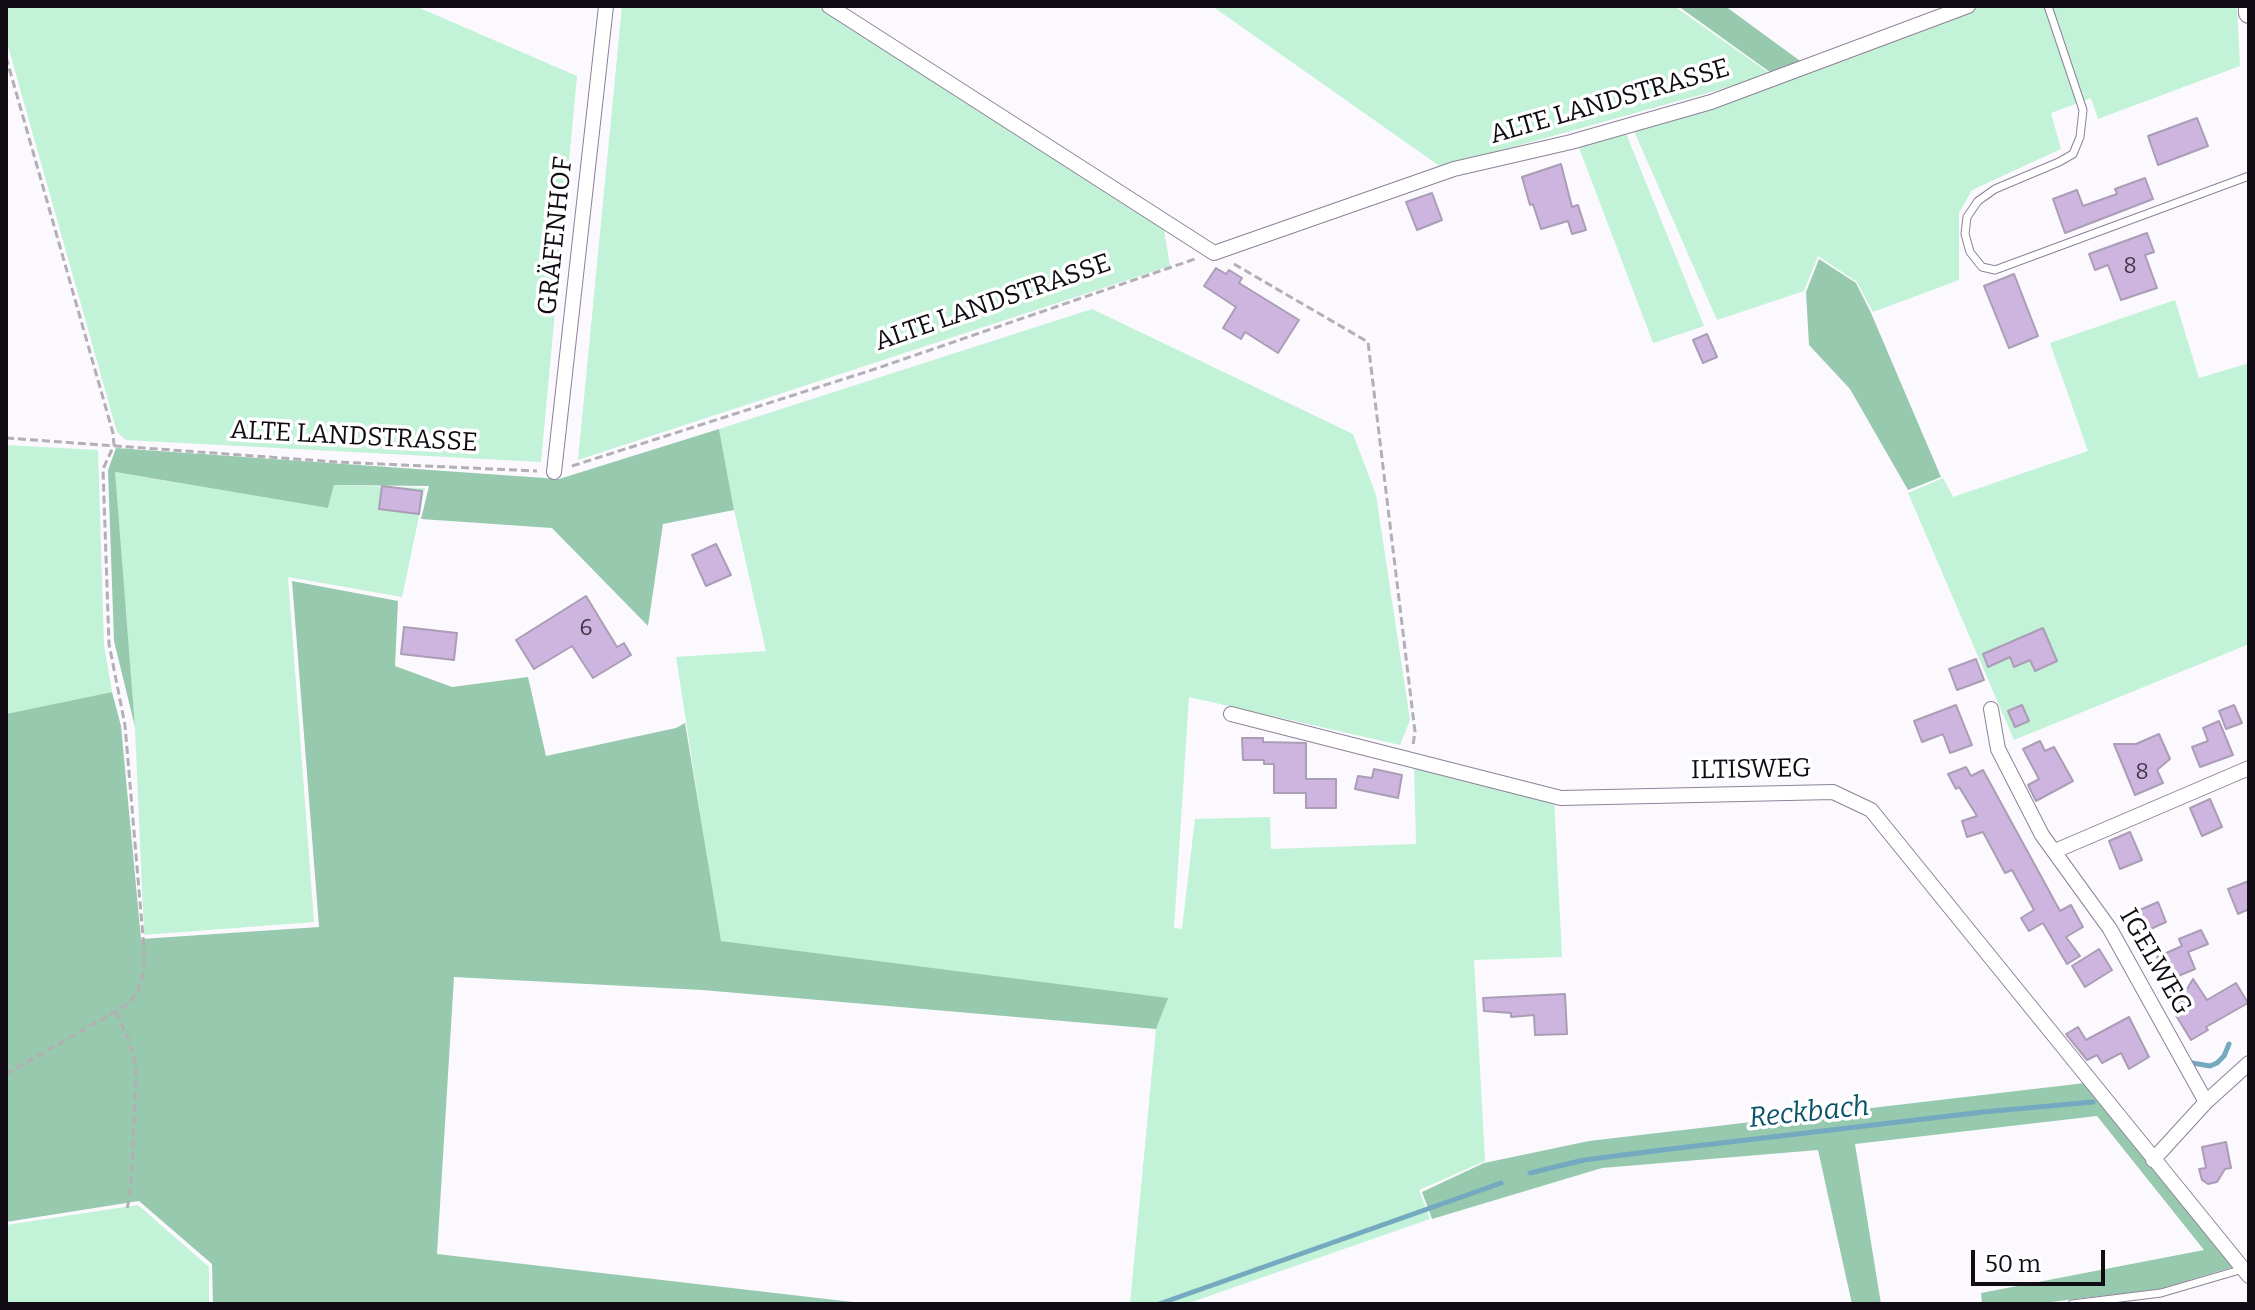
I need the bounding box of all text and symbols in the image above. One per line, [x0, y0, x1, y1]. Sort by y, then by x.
street label: ALTE LANDSTRASSE [1487, 53, 1733, 151]
street label: GRÄFENHOF [532, 155, 580, 317]
street label: ALTE LANDSTRASSE [871, 248, 1115, 358]
house number: 8 [2123, 254, 2137, 280]
street label: ALTE LANDSTRASSE [229, 415, 479, 459]
house number: 6 [580, 616, 592, 642]
street label: ILTISWEG [1691, 753, 1811, 787]
house number: 8 [2135, 760, 2149, 786]
street label: IGELWEG [2112, 903, 2198, 1021]
water label: Reckbach [1747, 1090, 1871, 1136]
scale bar [1975, 1234, 2109, 1284]
text: 50 m [1985, 1250, 2041, 1278]

